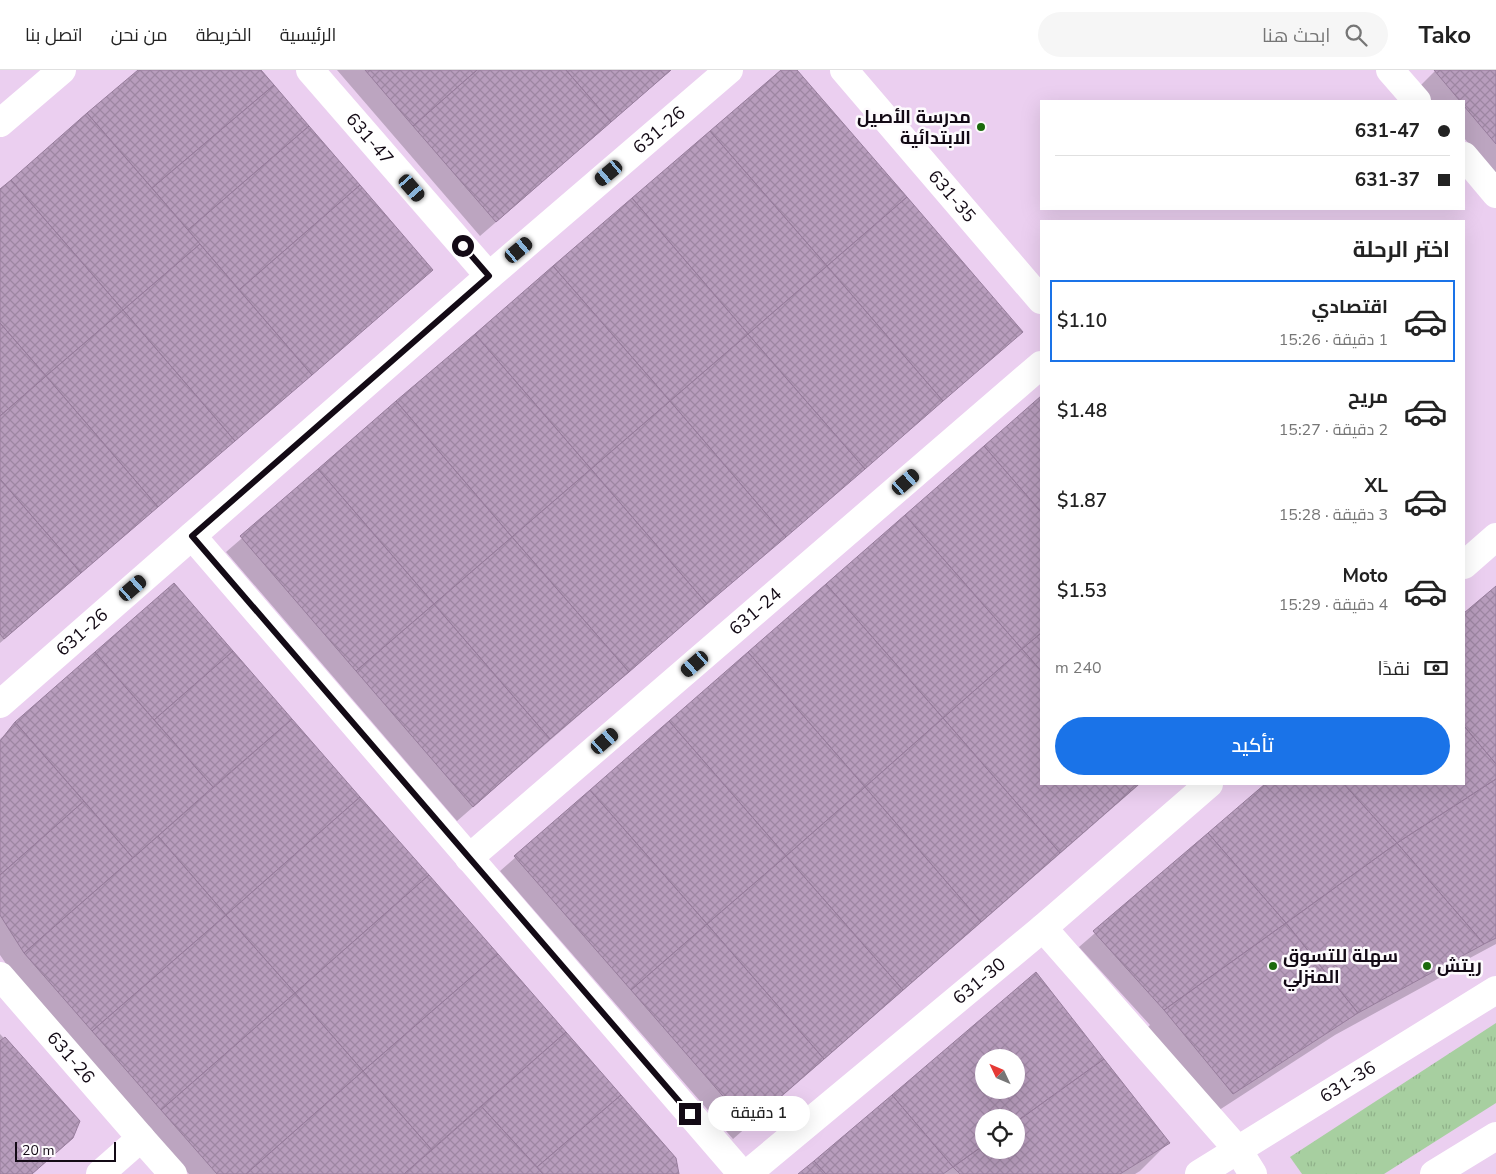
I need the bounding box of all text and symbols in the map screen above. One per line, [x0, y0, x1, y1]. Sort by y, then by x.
search box [1038, 12, 1388, 57]
text: Tako [1418, 19, 1471, 51]
icon: search [1342, 21, 1370, 49]
text: اتصل بنا [25, 23, 83, 47]
text: من نحن [111, 23, 168, 47]
text: الخريطة [196, 23, 252, 47]
text: الرئيسية [280, 23, 336, 47]
text: ابحث هنا [1262, 23, 1330, 49]
street label: 631-26 [628, 101, 690, 159]
place label: مدرسة الأصيل الابتدائية [857, 105, 971, 150]
street label: 631-47 [340, 108, 399, 170]
text: 631-47 [1355, 118, 1420, 144]
marker: مدرسة الأصيل الابتدائية [975, 121, 987, 133]
car [592, 158, 625, 188]
street label: 631-35 [923, 165, 981, 227]
text: 631-37 [1355, 167, 1420, 193]
car [396, 172, 427, 204]
route start [452, 235, 474, 257]
car [502, 235, 535, 265]
text: اختر الرحلة [1353, 235, 1450, 265]
text: اقتصادي [1312, 294, 1388, 320]
icon: car [1403, 299, 1448, 344]
text: $1.10 [1057, 308, 1107, 334]
text: 1 دقيقة · 15:26 [1279, 329, 1388, 351]
text: مريح [1348, 384, 1388, 410]
icon: car [1403, 389, 1448, 434]
text: $1.48 [1057, 398, 1107, 424]
text: 2 دقيقة · 15:27 [1279, 419, 1388, 441]
car [889, 466, 922, 498]
text: XL [1365, 473, 1388, 499]
icon: car [1403, 479, 1448, 524]
text: $1.87 [1057, 488, 1107, 514]
text: 3 دقيقة · 15:28 [1279, 504, 1388, 526]
text: Moto [1343, 563, 1388, 589]
icon: car [1403, 569, 1448, 614]
car [116, 572, 149, 604]
text: $1.53 [1057, 578, 1107, 604]
street label: 631-24 [724, 582, 787, 640]
text: 4 دقيقة · 15:29 [1279, 594, 1388, 616]
street label: 631-26 [51, 603, 113, 662]
car [678, 648, 711, 680]
icon: cash [1422, 654, 1450, 682]
text: نقدًا [1378, 656, 1410, 682]
text: 240 m [1055, 657, 1102, 679]
button: تأكيد [1055, 717, 1450, 775]
car [588, 725, 621, 757]
place label: سهلة للتسوق المنزلي [1283, 944, 1398, 992]
street label: 631-30 [948, 952, 1011, 1010]
place label: ريتش [1437, 954, 1482, 978]
marker: سهلة للتسوق المنزلي [1267, 960, 1279, 972]
marker: ريتش [1421, 960, 1433, 972]
street label: 631-26 [42, 1026, 100, 1089]
north arrow [975, 1049, 1025, 1099]
map controls [975, 1049, 1025, 1159]
street label: 631-36 [1315, 1055, 1380, 1108]
callout: 1 دقيقة [708, 1096, 810, 1132]
text: 1 دقيقة [731, 1102, 787, 1124]
route end [679, 1103, 701, 1125]
button: locate [975, 1109, 1025, 1159]
scale bar [15, 1139, 116, 1162]
text: 20 m [22, 1141, 54, 1160]

